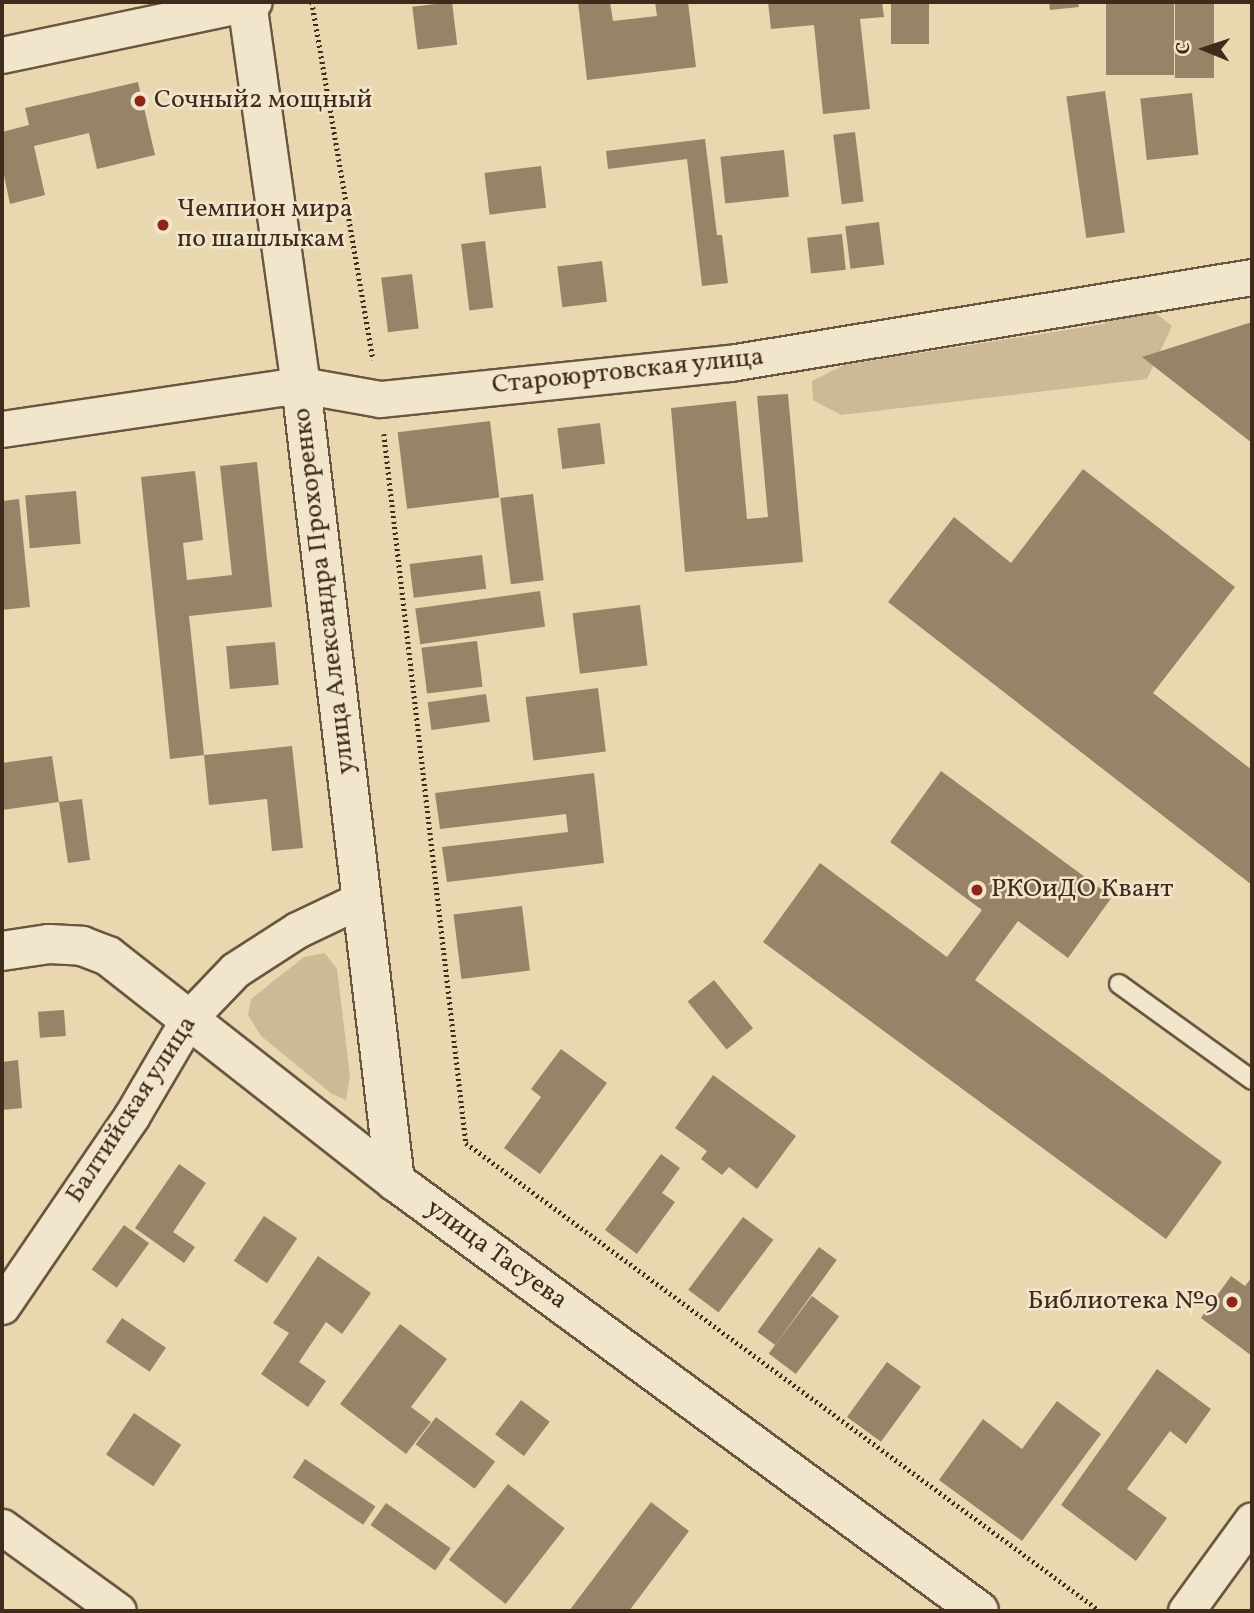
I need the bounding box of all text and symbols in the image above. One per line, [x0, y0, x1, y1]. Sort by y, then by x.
north arrow [1170, 14, 1240, 84]
text: С [1171, 42, 1197, 55]
place label: Сочный2 мощный [154, 85, 372, 117]
marker: Сочный2 мощный [132, 93, 148, 109]
place label: Чемпион мира по шашлыкам [177, 194, 353, 256]
marker: Чемпион мира по шашлыкам [155, 217, 171, 233]
street label: Староюртовская улица [490, 342, 766, 402]
street label: улица Александра Прохоренко [287, 406, 363, 776]
place label: РКОиДО Квант [991, 874, 1173, 906]
marker: РКОиДО Квант [969, 882, 985, 898]
street label: Балтийская улица [60, 1010, 204, 1210]
street label: улица Тасуева [419, 1193, 573, 1317]
place label: Библиотека №9 [1027, 1286, 1218, 1318]
marker: Библиотека №9 [1224, 1294, 1240, 1310]

